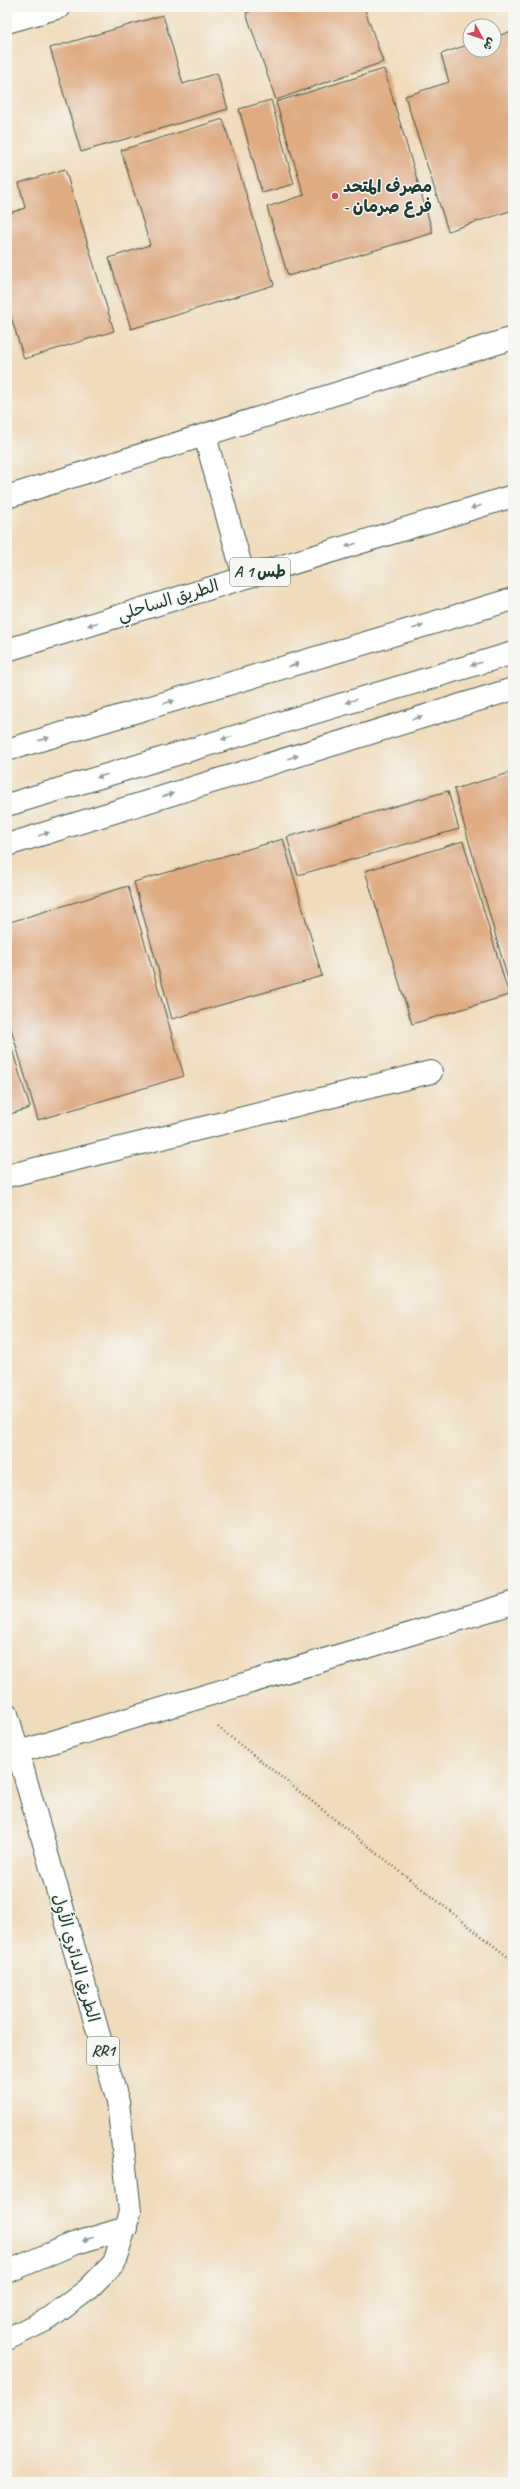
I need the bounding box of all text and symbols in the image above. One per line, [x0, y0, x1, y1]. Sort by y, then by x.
north arrow [462, 18, 502, 58]
text: ش [480, 35, 499, 54]
place label: مصرف المتحد - فرع صرمان [343, 176, 432, 218]
marker: مصرف المتحد - فرع صرمان [330, 191, 340, 201]
one-way arrow [469, 504, 481, 510]
one-way arrow [345, 542, 357, 548]
road number: A 1 طس [230, 558, 290, 586]
street label: الطريق الساحلي [115, 575, 222, 629]
one-way arrow [87, 621, 99, 627]
one-way arrow [412, 624, 424, 630]
one-way arrow [469, 661, 481, 667]
one-way arrow [288, 662, 300, 668]
one-way arrow [345, 698, 357, 704]
one-way arrow [163, 699, 175, 705]
one-way arrow [411, 715, 423, 721]
one-way arrow [220, 735, 232, 741]
one-way arrow [39, 736, 51, 742]
one-way arrow [287, 754, 299, 760]
one-way arrow [96, 773, 108, 779]
one-way arrow [163, 792, 175, 798]
one-way arrow [39, 831, 51, 837]
street label: الطريق الدائري الأول [46, 1891, 105, 2025]
road number: RR1 [87, 2037, 119, 2065]
one-way arrow [82, 2236, 94, 2242]

